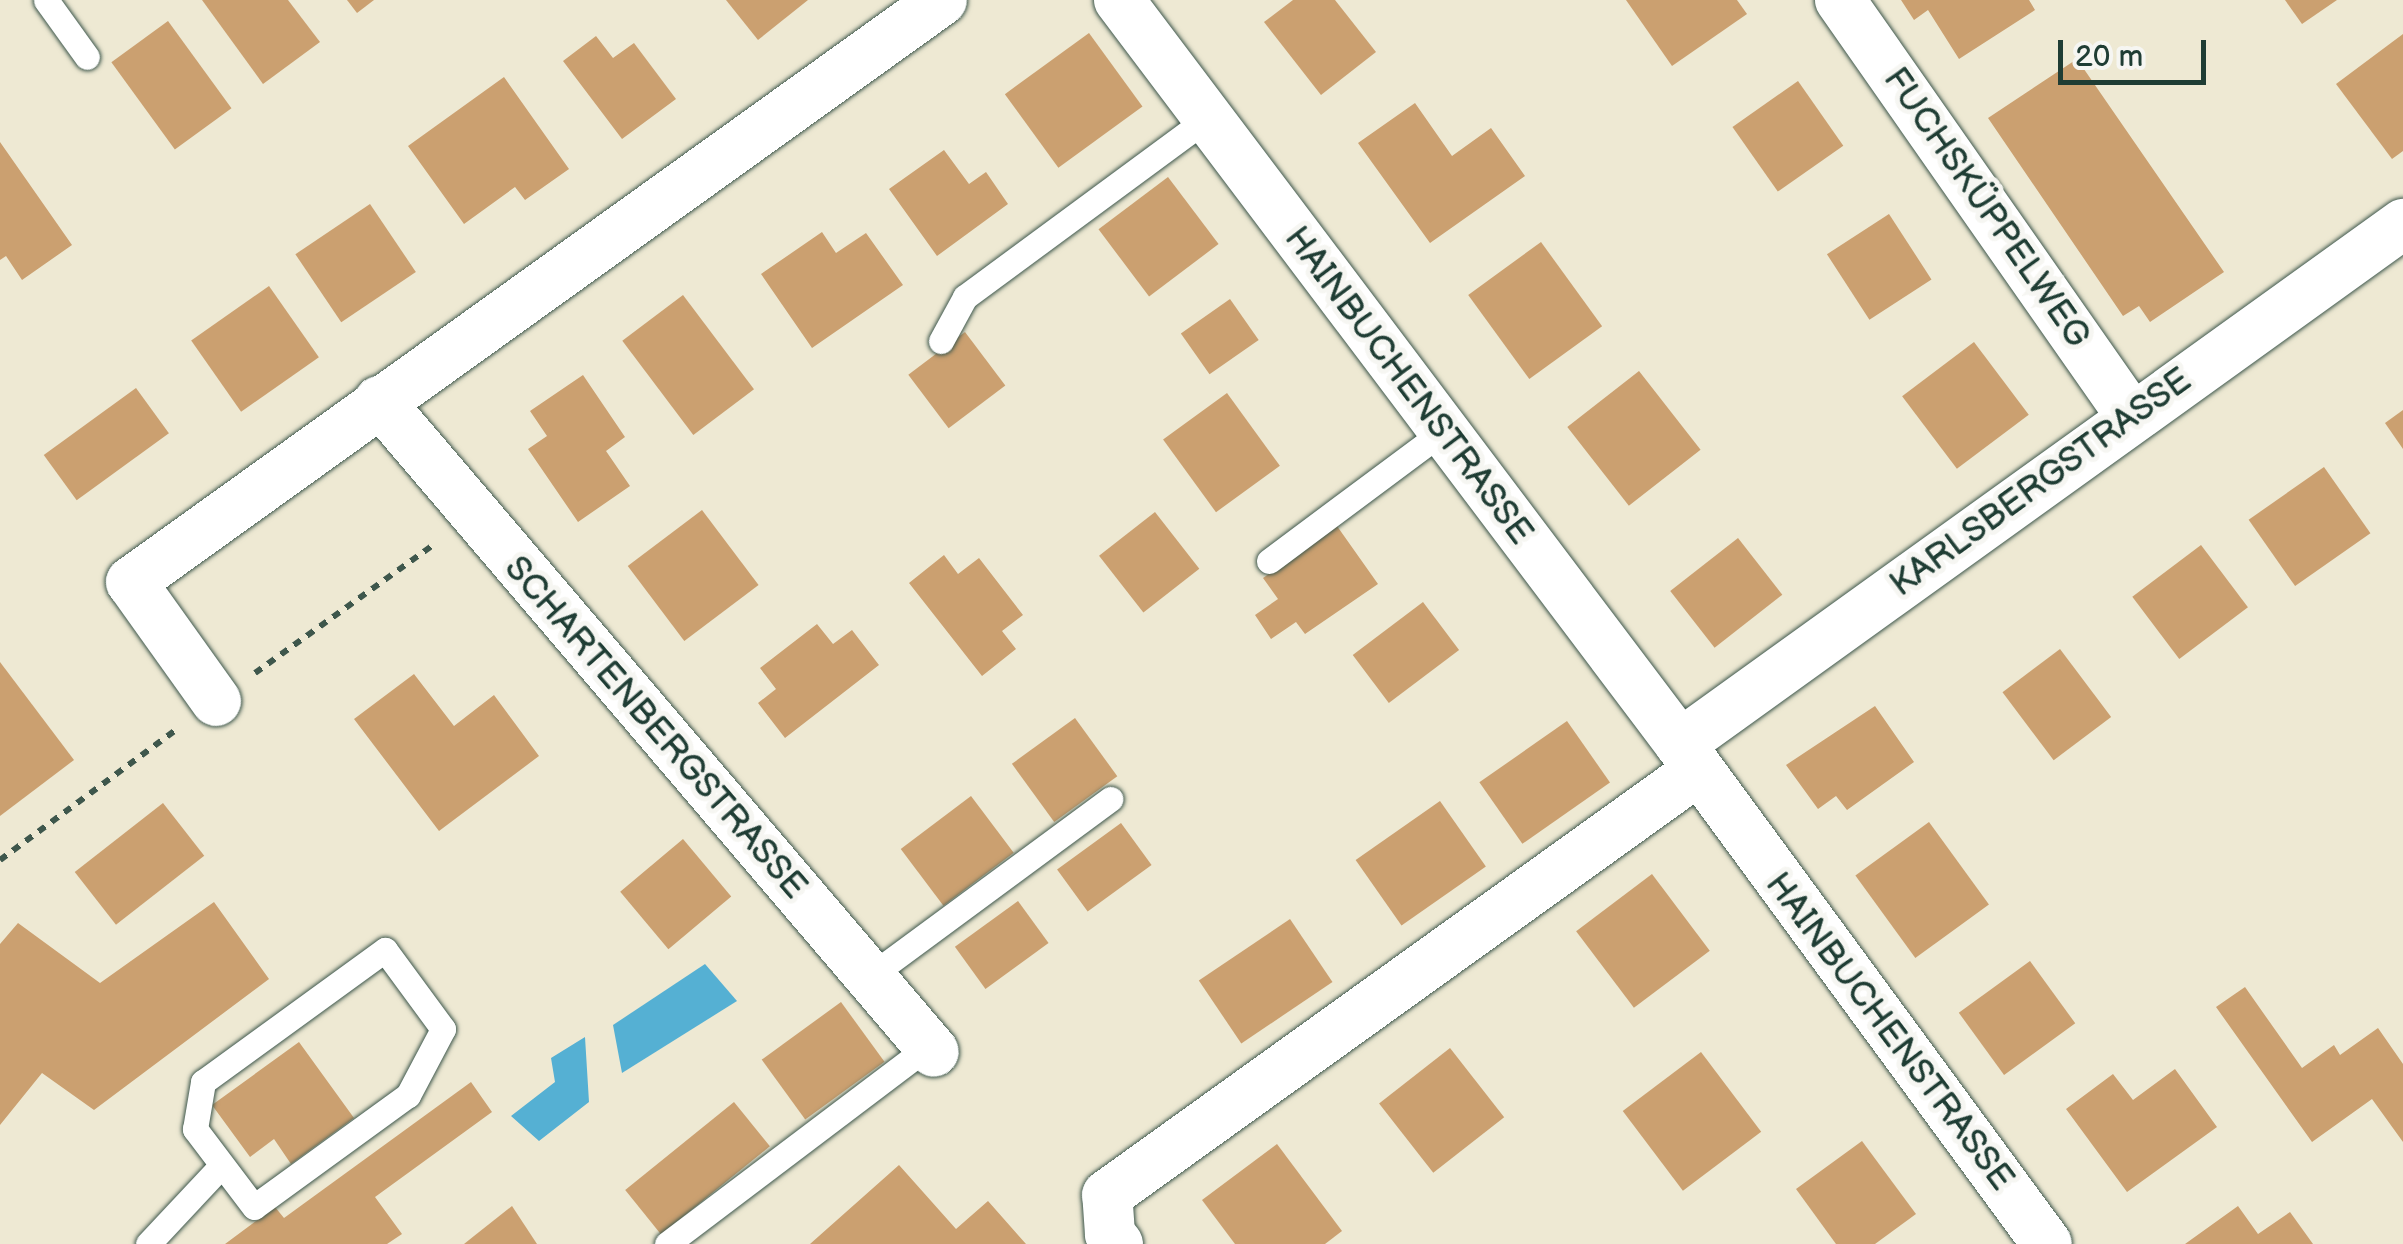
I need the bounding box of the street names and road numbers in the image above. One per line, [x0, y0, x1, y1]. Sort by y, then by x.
street label: FUCHSKÜPPELWEG [1874, 60, 2098, 356]
street label: HAINBUCHENSTRASSE [1275, 219, 1541, 553]
street label: KARLSBERGSTRASSE [1882, 360, 2200, 606]
street label: SCHARTENBERGSTRASSE [495, 548, 815, 908]
street label: HAINBUCHENSTRASSE [1756, 865, 2022, 1199]

